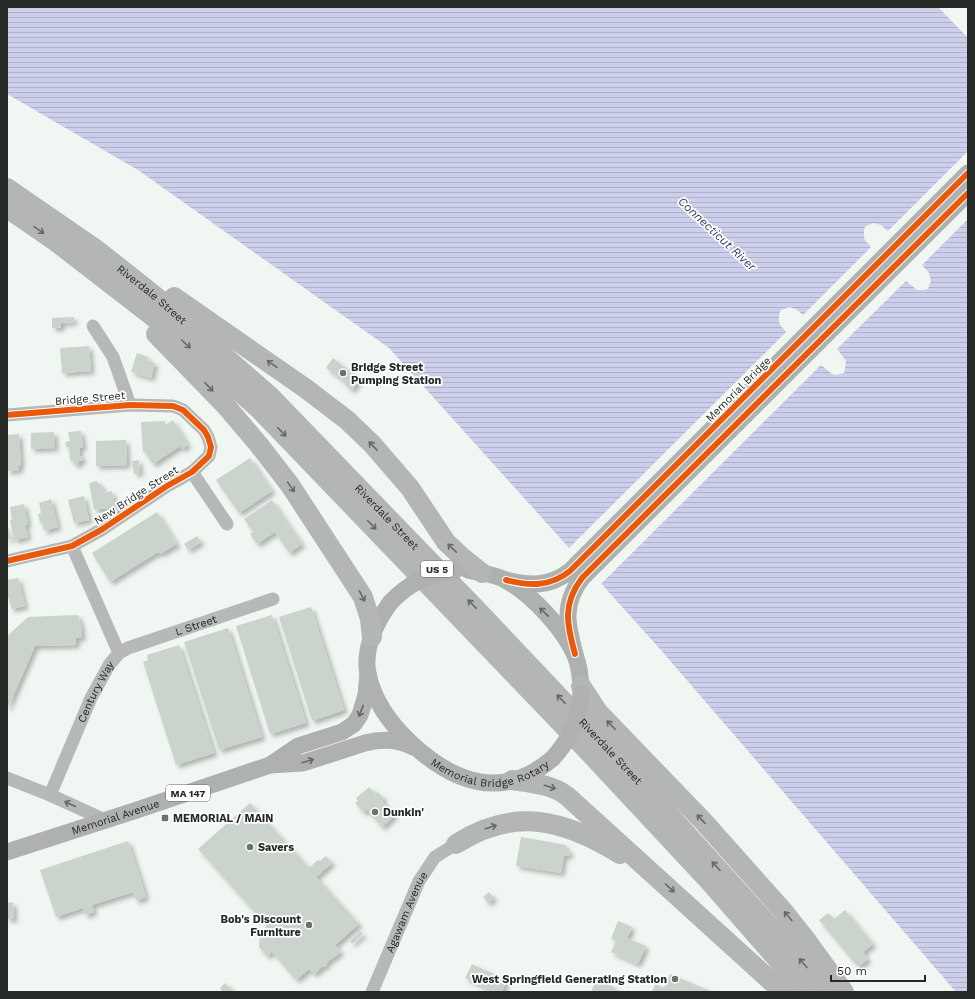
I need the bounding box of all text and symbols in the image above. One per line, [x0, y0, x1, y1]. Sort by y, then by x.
water label: Connecticut River [675, 194, 760, 275]
one-way arrow [33, 226, 44, 234]
street label: Riverdale Street [114, 262, 189, 328]
one-way arrow [181, 339, 191, 349]
street label: Memorial Bridge [703, 354, 774, 425]
one-way arrow [267, 360, 278, 368]
place label: Bridge Street Pumping Station [351, 361, 441, 387]
marker: Bridge Street Pumping Station [338, 368, 348, 378]
one-way arrow [204, 382, 213, 392]
street label: Bridge Street [54, 389, 126, 408]
one-way arrow [277, 427, 286, 437]
one-way arrow [368, 441, 378, 451]
street label: New Bridge Street [92, 463, 181, 527]
one-way arrow [287, 482, 295, 493]
street label: Riverdale Street [352, 482, 422, 553]
one-way arrow [367, 520, 377, 530]
one-way arrow [447, 543, 457, 553]
road number: US 5 [421, 561, 453, 577]
one-way arrow [359, 590, 366, 602]
one-way arrow [467, 599, 476, 609]
one-way arrow [539, 607, 549, 616]
street label: L Street [174, 612, 219, 639]
street label: Century Way [75, 658, 117, 725]
one-way arrow [556, 694, 566, 704]
one-way arrow [357, 704, 365, 716]
street label: Riverdale Street [576, 716, 645, 788]
one-way arrow [606, 720, 616, 730]
street label: Memorial Bridge Rotary [427, 751, 553, 765]
text: Memorial Bridge Rotary [428, 756, 552, 790]
one-way arrow [302, 757, 315, 764]
one-way arrow [543, 784, 556, 791]
road number: MA 147 [166, 785, 210, 801]
street label: Memorial Avenue [70, 797, 161, 838]
one-way arrow [64, 800, 76, 807]
place label: Dunkin' [383, 806, 424, 819]
marker: Dunkin' [370, 807, 380, 817]
place label: MEMORIAL / MAIN [173, 812, 274, 825]
marker: MEMORIAL / MAIN [160, 813, 170, 823]
one-way arrow [696, 814, 706, 824]
one-way arrow [484, 823, 497, 830]
place label: Savers [258, 841, 294, 854]
marker: Savers [245, 842, 255, 852]
one-way arrow [711, 861, 721, 871]
street label: Agawam Avenue [383, 869, 430, 955]
one-way arrow [665, 884, 675, 893]
one-way arrow [783, 910, 792, 921]
place label: Bob's Discount Furniture [220, 913, 301, 939]
marker: Bob's Discount Furniture [304, 920, 314, 930]
scale bar [831, 957, 925, 983]
one-way arrow [799, 958, 808, 968]
text: 50 m [837, 964, 867, 978]
place label: West Springfield Generating Station [472, 973, 667, 986]
marker: West Springfield Generating Station [670, 974, 680, 984]

